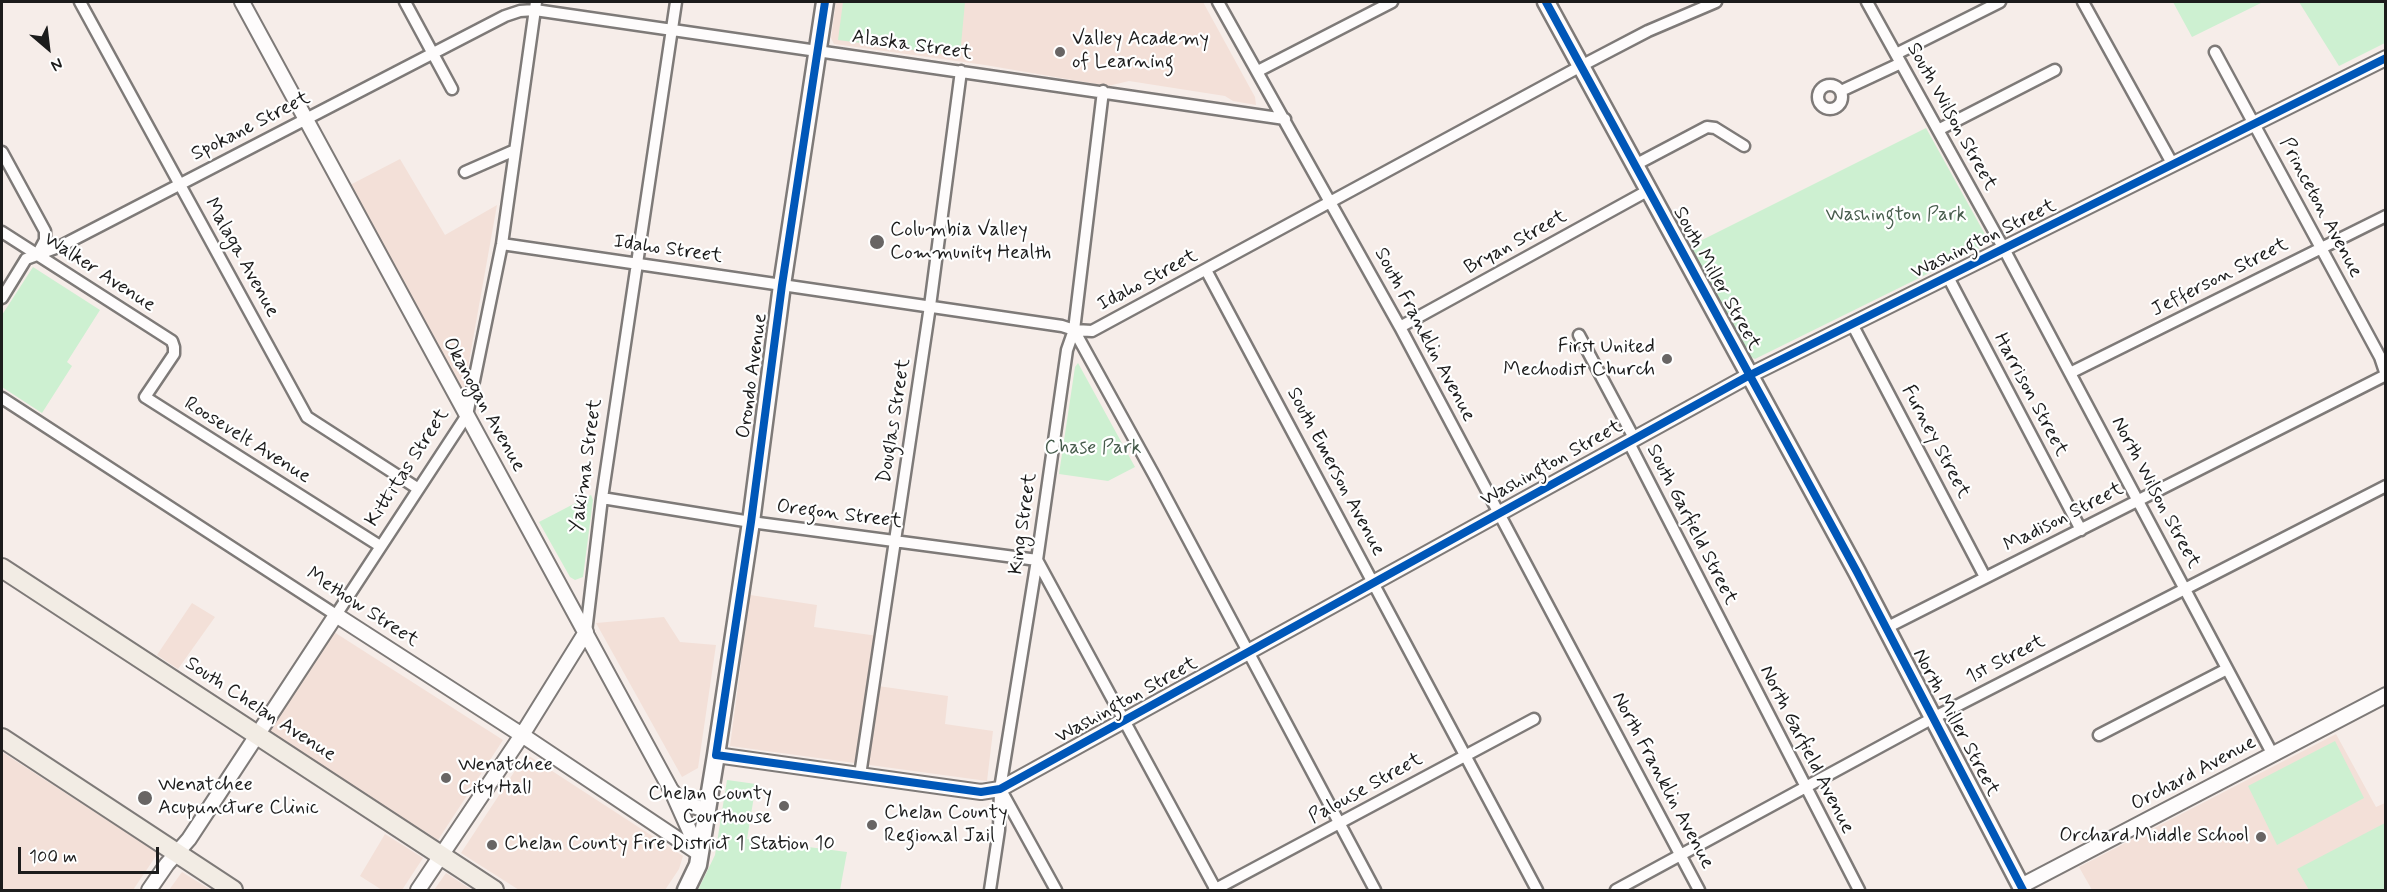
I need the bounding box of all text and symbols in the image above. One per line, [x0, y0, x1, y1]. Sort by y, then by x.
north arrow [18, 18, 78, 78]
street label: Alaska Street [850, 26, 974, 66]
place label: Valley Academy of Learning [1072, 28, 1209, 75]
street label: South Wilson Street [1900, 39, 2002, 195]
marker: Valley Academy of Learning [1053, 45, 1067, 59]
text: N [47, 53, 66, 76]
street label: Spokane Street [188, 87, 314, 167]
street label: Princeton Avenue [2273, 134, 2367, 282]
street label: Malaga Avenue [198, 194, 284, 322]
street label: Washington Street [1908, 194, 2060, 286]
street label: South Miller Street [1667, 203, 1765, 355]
park label: Washington Park [1826, 204, 1966, 228]
street label: Bryan Street [1461, 205, 1571, 281]
place label: Columbia Valley Community Health [890, 219, 1051, 266]
street label: Walker Avenue [38, 228, 160, 318]
street label: Idaho Street [612, 230, 724, 270]
marker: Columbia Valley Community Health [868, 233, 886, 251]
street label: Jefferson Street [2148, 233, 2292, 323]
street label: South Franklin Avenue [1368, 244, 1480, 426]
street label: Idaho Street [1094, 245, 1202, 317]
street label: Orondo Avenue [732, 312, 774, 440]
street label: Harrison Street [1987, 329, 2073, 461]
street label: Okanogan Avenue [436, 334, 530, 476]
place label: First United Mechodist Church [1503, 336, 1655, 383]
marker: First United Mechodist Church [1660, 352, 1674, 366]
street label: Douglas Street [873, 357, 917, 485]
street label: Furney Street [1895, 381, 1975, 503]
street label: South Emerson Avenue [1280, 384, 1390, 560]
street label: Roosevelt Avenue [179, 392, 315, 490]
street label: Yakima Street [566, 397, 608, 535]
street label: Kittitas Street [361, 404, 455, 532]
street label: North Wilson Street [2105, 413, 2205, 573]
street label: Washington Street [1477, 415, 1627, 513]
park label: Chase Park [1044, 437, 1142, 461]
street label: South Garfield Street [1640, 441, 1742, 609]
street label: King Street [1005, 472, 1043, 576]
street label: Madison Street [2000, 478, 2128, 558]
street label: Oregon Street [775, 495, 903, 535]
street label: Methow Street [301, 563, 423, 653]
street label: 1st Street [1962, 630, 2050, 690]
street label: North Miller Street [1906, 645, 2004, 801]
street label: South Chelan Avenue [180, 652, 340, 768]
street label: Washington Street [1052, 652, 1202, 750]
street label: North Garfield Avenue [1753, 662, 1859, 838]
street label: North Franklin Avenue [1605, 689, 1719, 873]
street label: Orchard Avenue [2127, 731, 2261, 817]
street label: Palouse Street [1305, 748, 1427, 830]
place label: Wenatchee City Hall [458, 754, 553, 801]
marker: Wenatchee City Hall [439, 771, 453, 785]
place label: Wenatchee Acupuncture Clinic [158, 774, 319, 821]
place label: Chelan County Courthouse [648, 783, 772, 830]
marker: Wenatchee Acupuncture Clinic [136, 789, 154, 807]
marker: Chelan County Courthouse [777, 799, 791, 813]
place label: Chelan County Regional Jail [884, 802, 1008, 849]
marker: Chelan County Regional Jail [865, 818, 879, 832]
place label: Orchard Middle School [2059, 825, 2249, 849]
marker: Orchard Middle School [2254, 830, 2268, 844]
place label: Chelan County Fire District 1 Station 10 [504, 833, 835, 857]
scale bar [21, 835, 162, 873]
marker: Chelan County Fire District 1 Station 10 [485, 838, 499, 852]
text: 100 m [29, 845, 77, 869]

